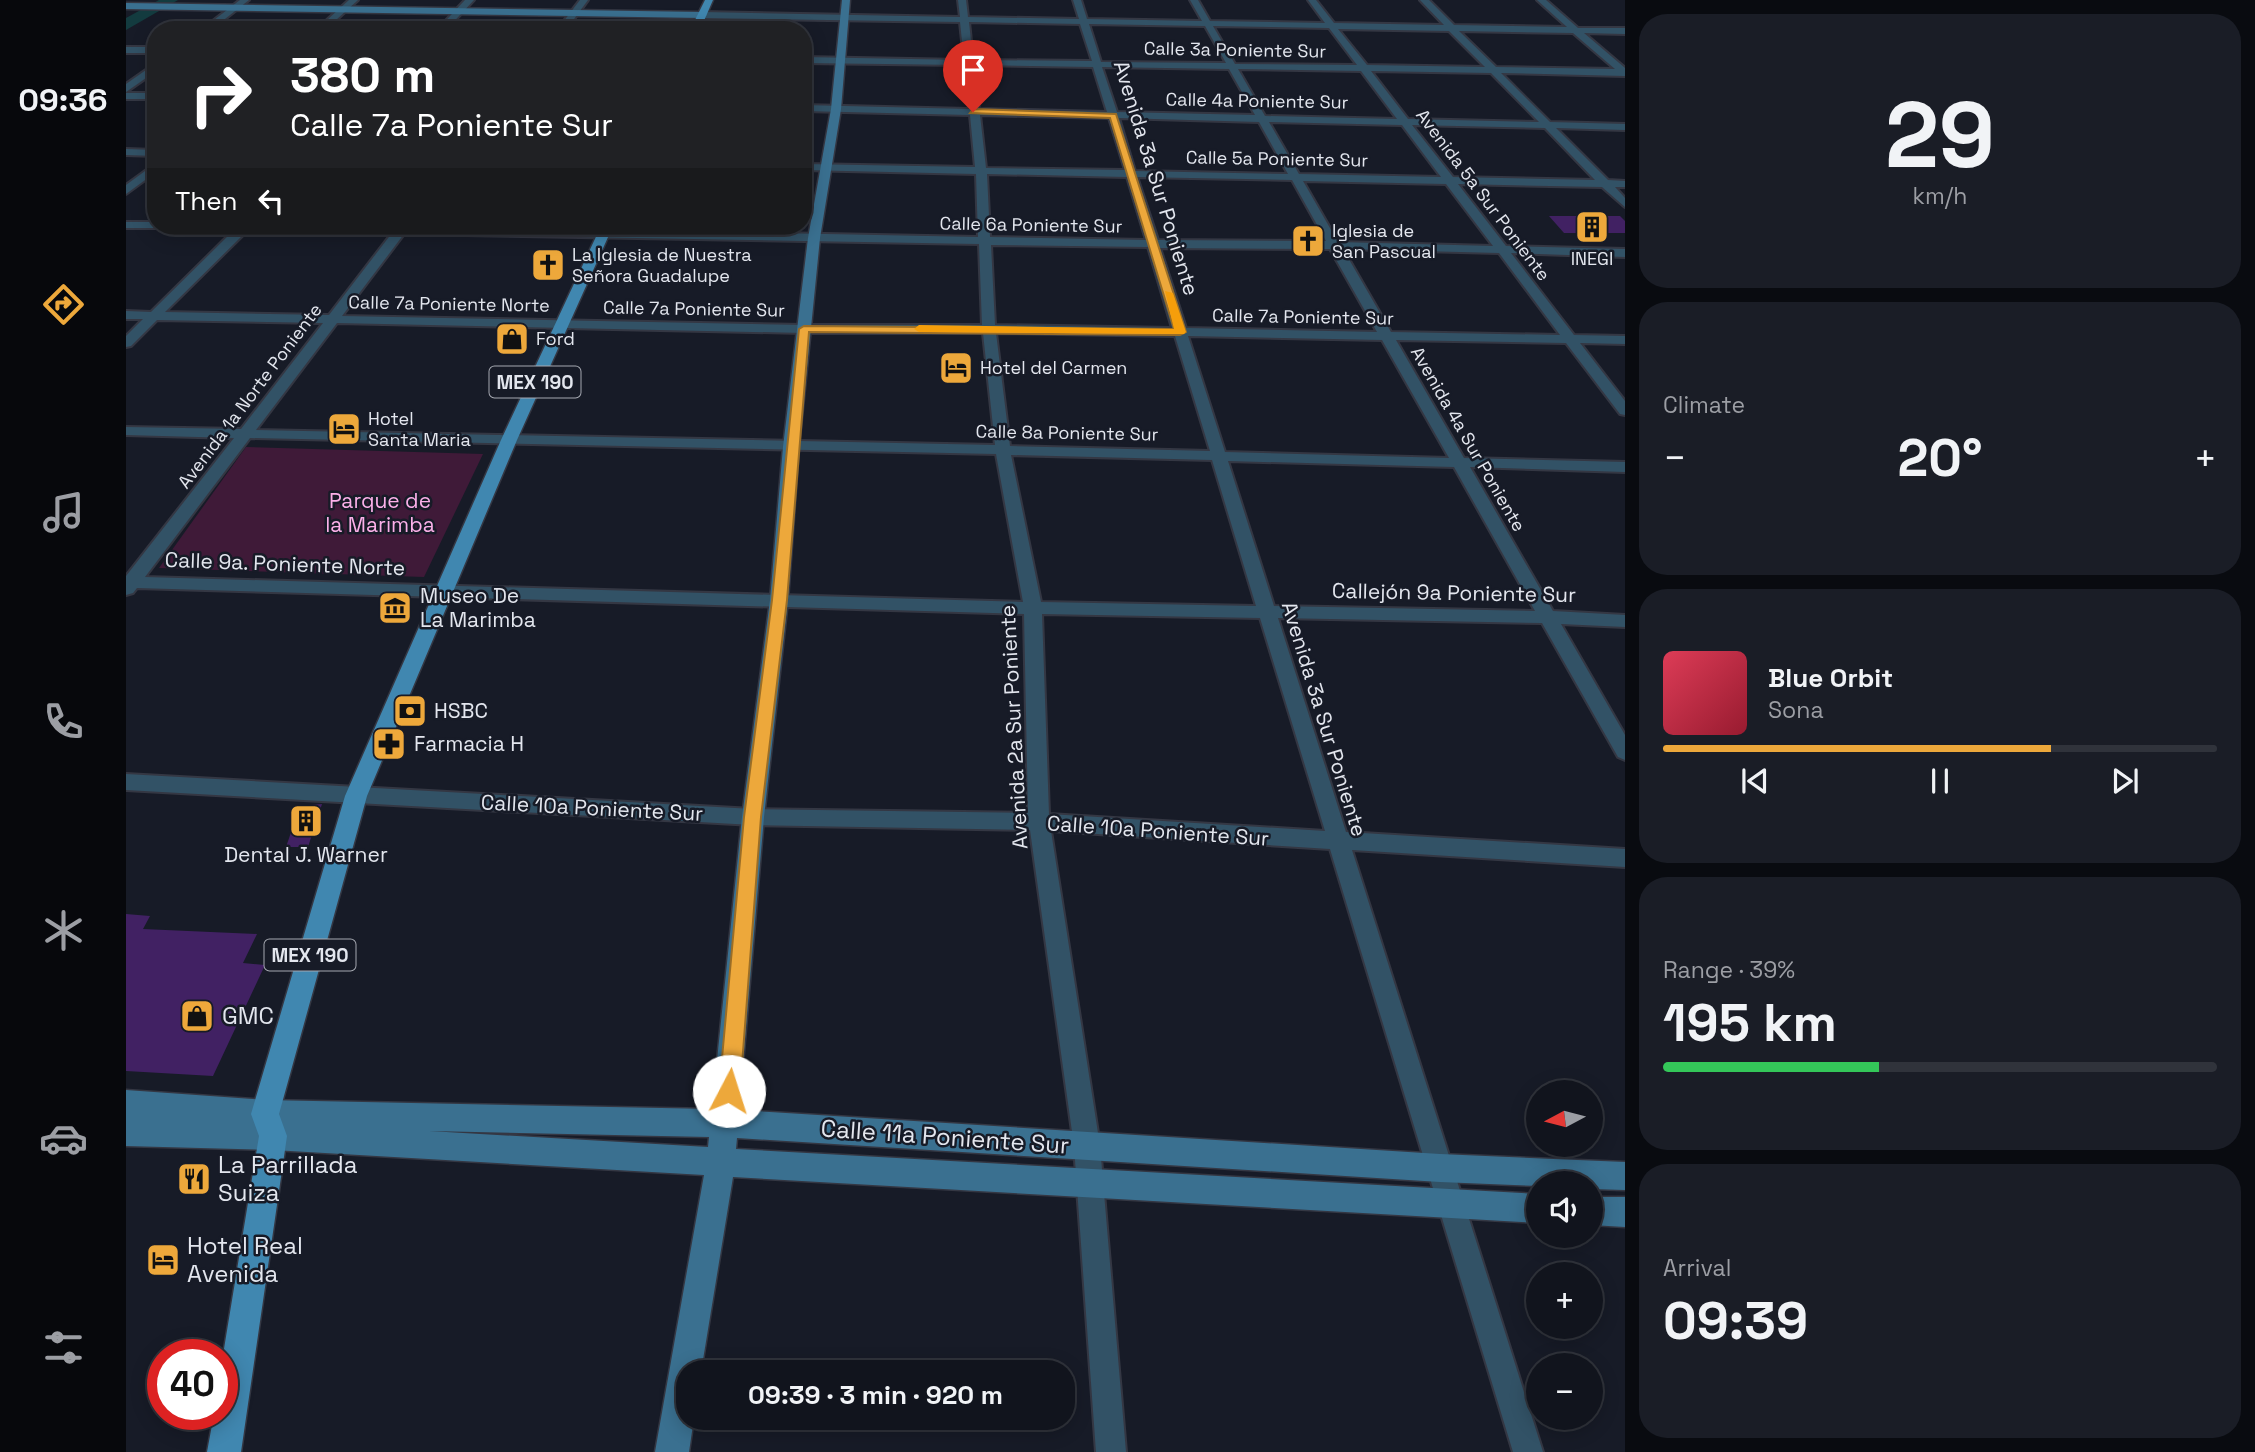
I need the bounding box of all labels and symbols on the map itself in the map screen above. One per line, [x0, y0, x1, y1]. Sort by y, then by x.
street label: Calle 3a Poniente Sur [1144, 36, 1327, 63]
pin [943, 40, 1003, 112]
street label: Avenida 3a Sur Poniente [1108, 57, 1205, 299]
street label: Calle 4a Poniente Sur [1165, 87, 1349, 114]
street label: Avenida 5a Sur Poniente [1411, 104, 1556, 285]
street label: Calle 5a Poniente Sur [1186, 145, 1369, 172]
building icon: INEGI [1573, 208, 1611, 246]
street label: Calle 6a Poniente Sur [940, 211, 1123, 238]
place label: Iglesia de San Pascual [1332, 219, 1436, 263]
church icon: Iglesia de San Pascual [1289, 222, 1327, 260]
place label: La Iglesia de Nuestra Señora Guadalupe [572, 243, 752, 287]
church icon: La Iglesia de Nuestra Señora Guadalupe [529, 246, 567, 284]
place label: INEGI [1571, 247, 1613, 270]
street label: Calle 7a Poniente Norte [348, 290, 550, 317]
street label: Calle 7a Poniente Sur [603, 295, 785, 322]
street label: Avenida 1a Norte Poniente [172, 299, 327, 493]
street label: Calle 7a Poniente Sur [1212, 303, 1394, 330]
shop icon: Ford [493, 320, 531, 358]
place label: Ford [536, 327, 575, 350]
street label: Avenida 4a Sur Poniente [1406, 342, 1531, 535]
hotel icon: Hotel del Carmen [937, 349, 975, 387]
place label: Hotel del Carmen [980, 356, 1127, 379]
road number: MEX 190 [490, 366, 580, 398]
place label: Hotel Santa Maria [368, 407, 471, 451]
hotel icon: Hotel Santa Maria [325, 410, 363, 448]
street label: Calle 8a Poniente Sur [975, 419, 1159, 446]
park label: Parque de la Marimba [325, 487, 435, 538]
street label: Calle 9a. Poniente Norte [164, 546, 406, 581]
street label: Callejón 9a Poniente Sur [1332, 577, 1576, 608]
place label: Museo De La Marimba [420, 582, 536, 633]
museum icon: Museo De La Marimba [376, 589, 414, 627]
street label: Avenida 3a Sur Poniente [1276, 598, 1373, 840]
street label: Avenida 2a Sur Poniente [994, 604, 1033, 850]
bank icon: HSBC [391, 692, 429, 730]
place label: HSBC [434, 697, 488, 724]
pharmacy icon: Farmacia H [370, 725, 408, 763]
place label: Farmacia H [414, 730, 524, 757]
street label: Calle 10a Poniente Sur [480, 788, 704, 827]
building icon: Dental J. Warner [287, 802, 325, 840]
street label: Calle 10a Poniente Sur [1046, 809, 1270, 852]
place label: Dental J. Warner [224, 841, 388, 868]
road number: MEX 190 [264, 939, 356, 970]
shop icon: GMC [178, 997, 216, 1035]
place label: GMC [222, 1000, 274, 1031]
position arrow [692, 1054, 766, 1128]
north arrow [1526, 1080, 1603, 1157]
street label: Calle 11a Poniente Sur [820, 1112, 1070, 1161]
place label: La Parrillada Suiza [218, 1149, 358, 1208]
restaurant icon: La Parrillada Suiza [175, 1160, 213, 1198]
place label: Hotel Real Avenida [187, 1230, 303, 1289]
hotel icon: Hotel Real Avenida [144, 1241, 182, 1279]
speed limit sign: 40 [147, 1339, 238, 1430]

